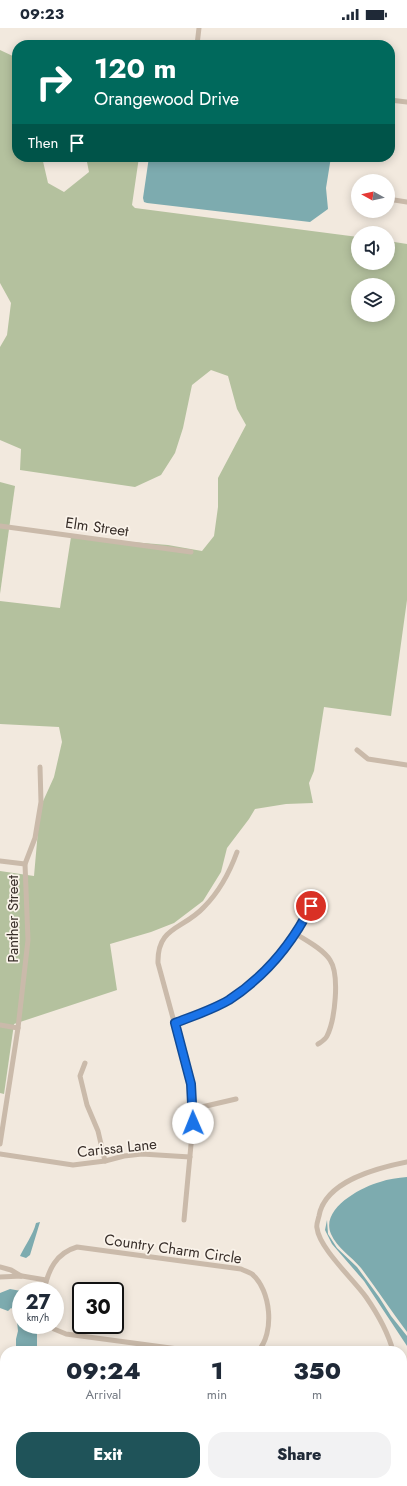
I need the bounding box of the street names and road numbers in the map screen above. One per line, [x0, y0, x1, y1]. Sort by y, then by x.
street label: Elm Street [64, 512, 130, 542]
street label: Panther Street [2, 875, 24, 963]
street label: Carissa Lane [76, 1133, 158, 1163]
street label: Country Charm Circle [103, 1228, 243, 1270]

